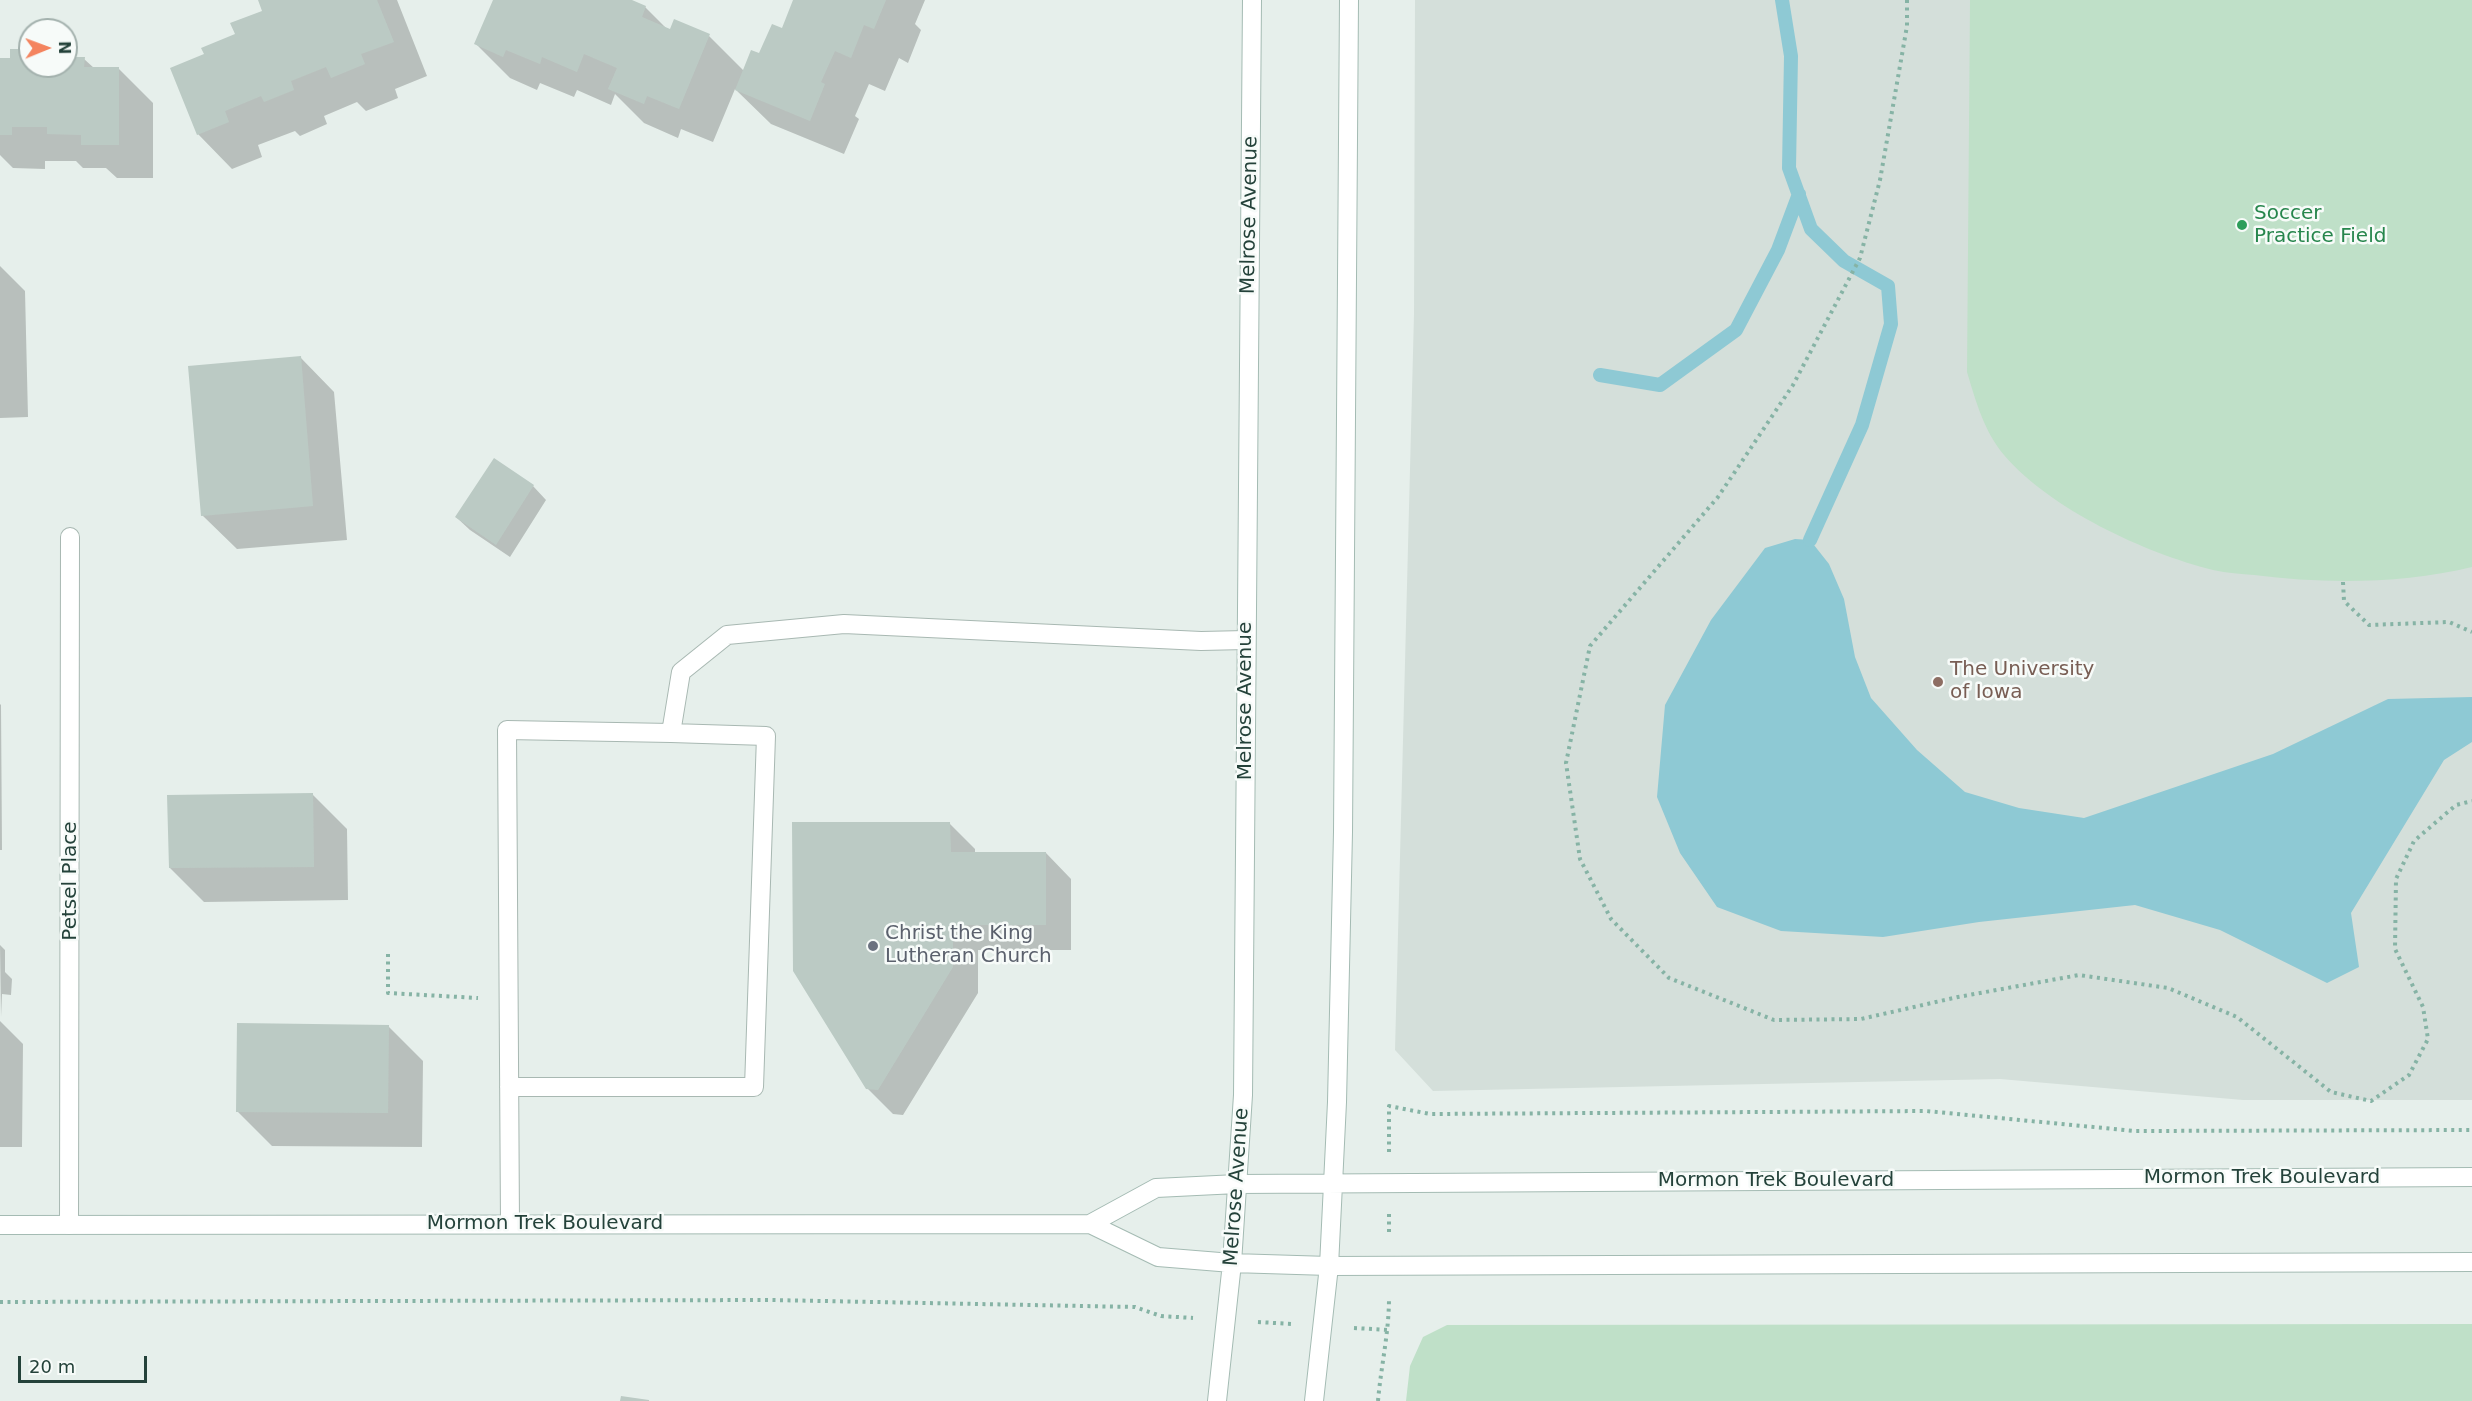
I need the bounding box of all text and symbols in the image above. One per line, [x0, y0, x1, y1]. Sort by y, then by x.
north arrow [18, 18, 78, 78]
text: N [55, 41, 74, 55]
street label: Melrose Avenue [1237, 136, 1263, 294]
place label: Soccer Practice Field [2254, 202, 2386, 249]
marker: Soccer Practice Field [2235, 218, 2249, 232]
street label: Melrose Avenue [1234, 622, 1258, 780]
place label: The University of Iowa [1950, 658, 2094, 705]
marker: The University of Iowa [1931, 675, 1945, 689]
street label: Petsel Place [59, 821, 83, 941]
place label: Christ the King Lutheran Church [885, 922, 1052, 969]
marker: Christ the King Lutheran Church [866, 939, 880, 953]
street label: Melrose Avenue [1220, 1107, 1254, 1267]
street label: Mormon Trek Boulevard [2144, 1166, 2380, 1190]
street label: Mormon Trek Boulevard [1658, 1169, 1894, 1193]
street label: Mormon Trek Boulevard [427, 1212, 663, 1236]
scale bar [21, 1344, 150, 1382]
text: 20 m [29, 1356, 75, 1377]

